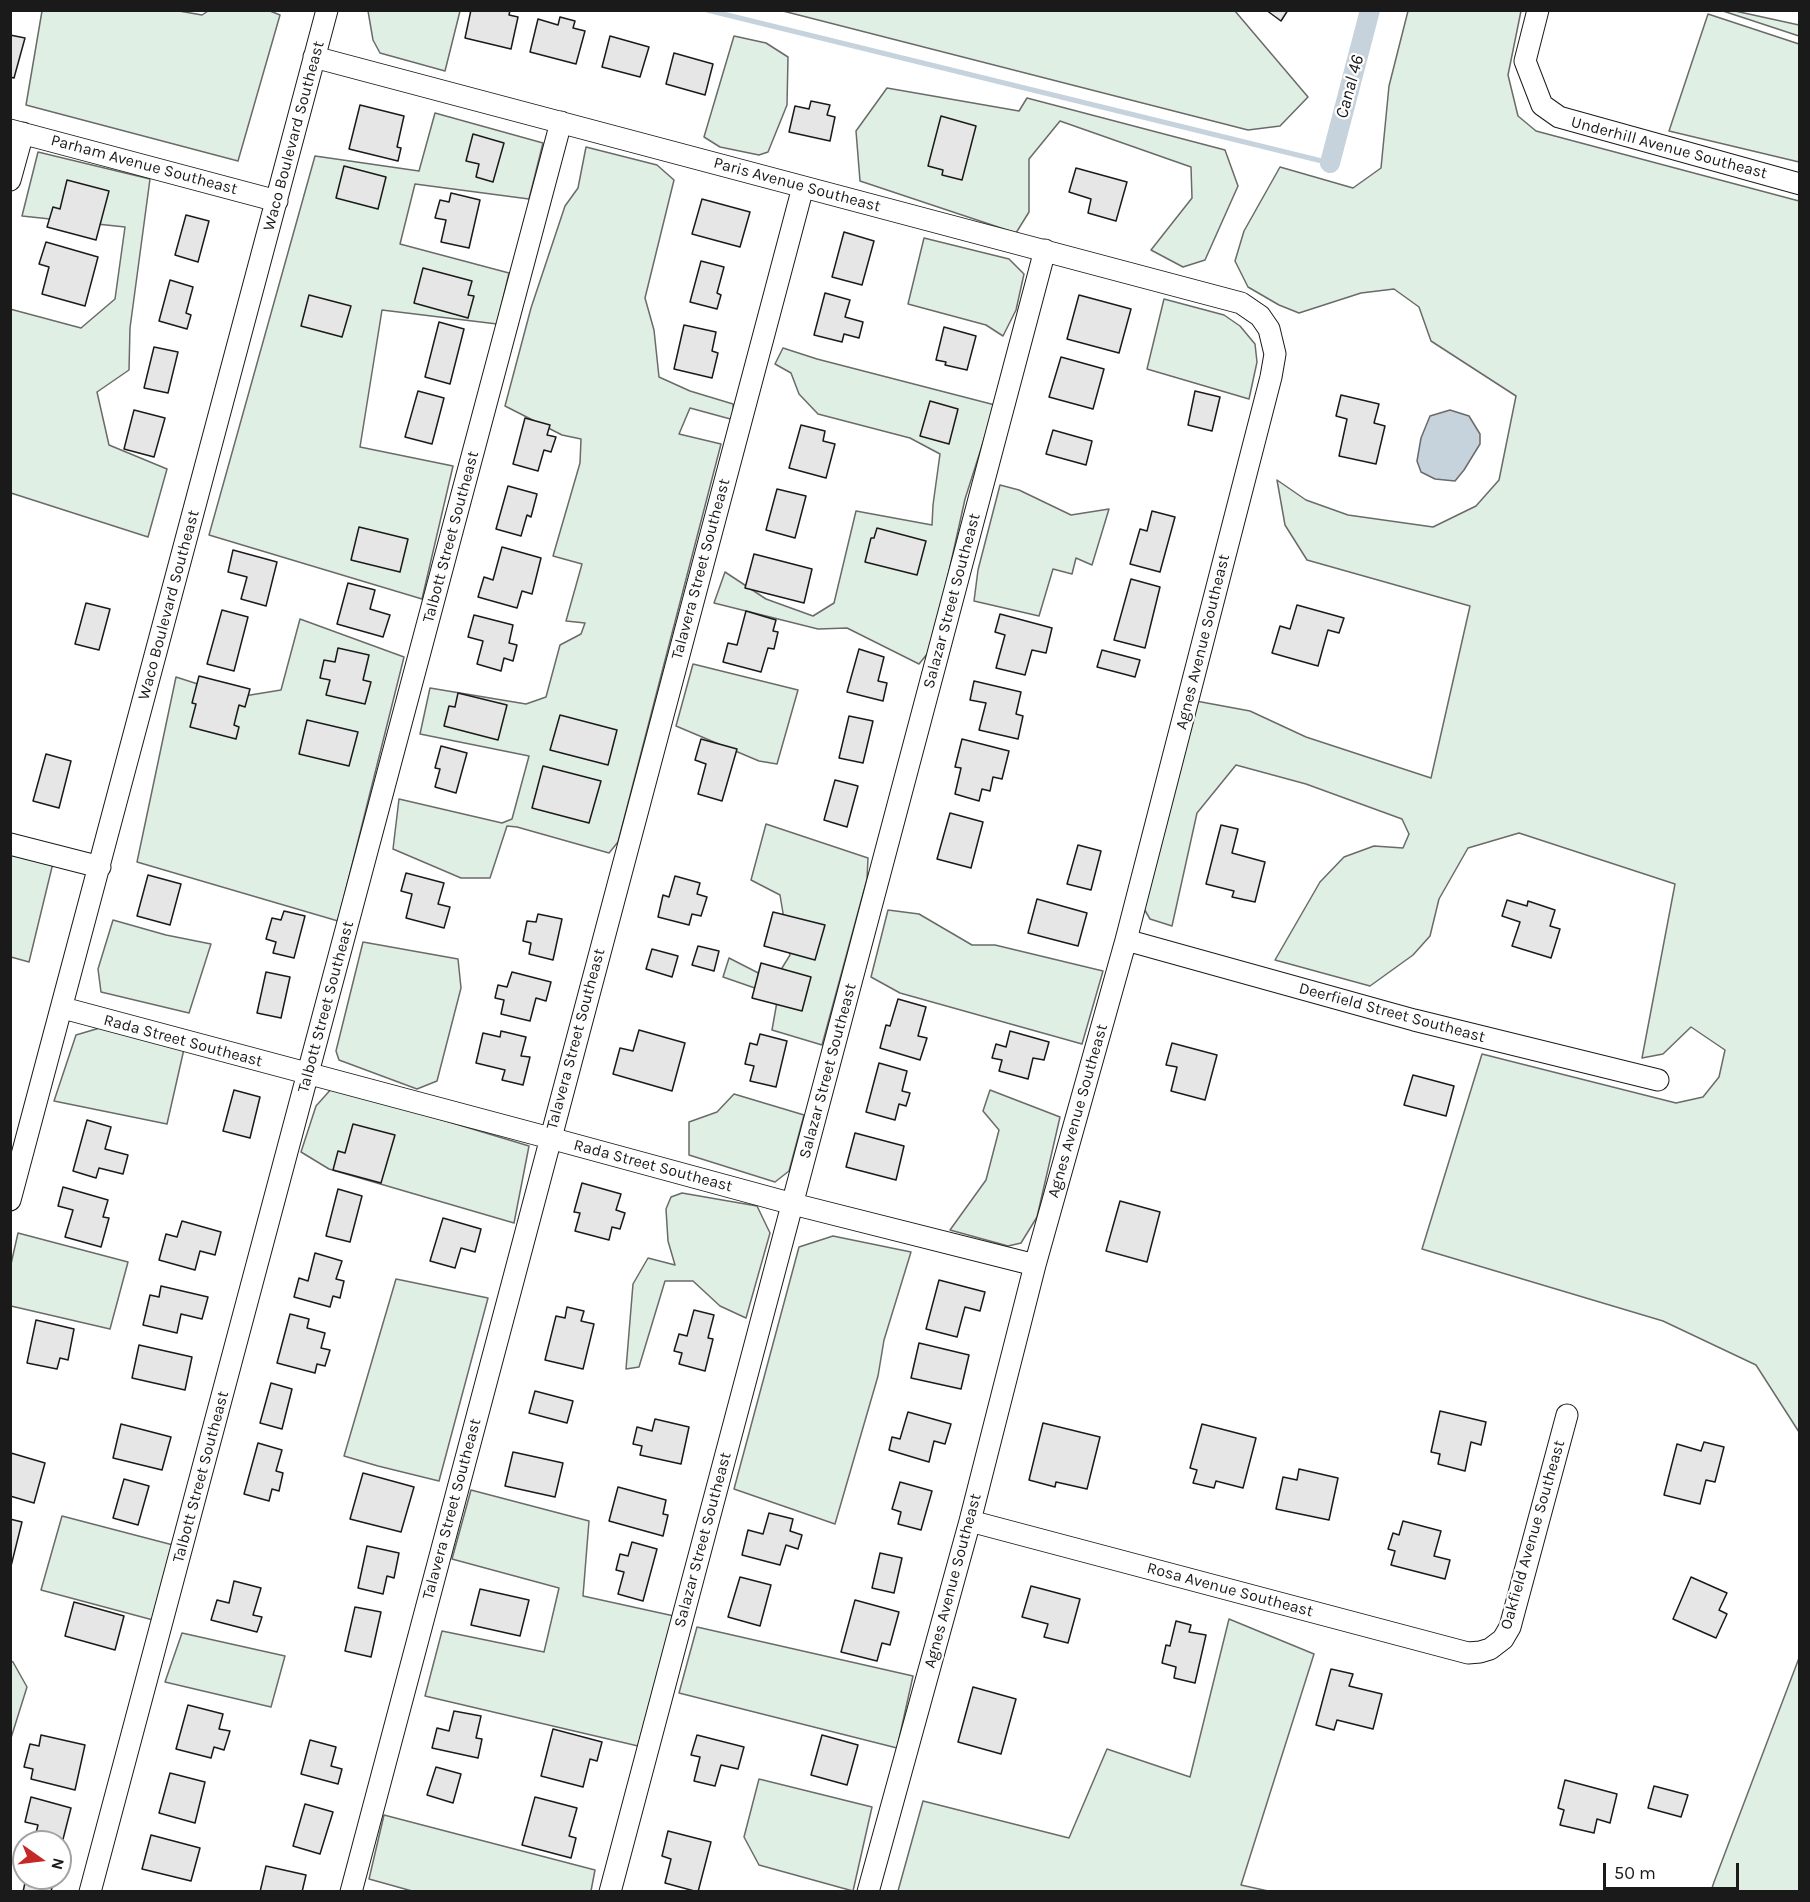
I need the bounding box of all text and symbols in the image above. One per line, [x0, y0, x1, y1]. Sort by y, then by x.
street label: Waco Boulevard Southeast [259, 39, 329, 233]
water label: Canal 46 [1331, 53, 1369, 121]
street label: Underhill Avenue Southeast [1569, 113, 1769, 183]
street label: Parham Avenue Southeast [49, 131, 239, 199]
street label: Paris Avenue Southeast [711, 153, 883, 217]
street label: Talbott Street Southeast [419, 449, 483, 625]
street label: Talavera Street Southeast [668, 477, 734, 661]
street label: Waco Boulevard Southeast [134, 508, 204, 702]
street label: Salazar Street Southeast [919, 511, 985, 691]
street label: Agnes Avenue Southeast [1172, 552, 1234, 732]
street label: Talbott Street Southeast [294, 919, 358, 1095]
street label: Talavera Street Southeast [543, 947, 609, 1131]
street label: Deerfield Street Southeast [1297, 979, 1487, 1047]
street label: Salazar Street Southeast [795, 981, 861, 1161]
street label: Rada Street Southeast [101, 1011, 265, 1071]
street label: Agnes Avenue Southeast [1044, 1022, 1112, 1200]
street label: Rada Street Southeast [571, 1136, 735, 1196]
street label: Talbott Street Southeast [169, 1389, 233, 1565]
street label: Talavera Street Southeast [419, 1417, 485, 1601]
street label: Oakfield Avenue Southeast [1497, 1438, 1569, 1632]
street label: Salazar Street Southeast [670, 1450, 736, 1630]
street label: Agnes Avenue Southeast [920, 1492, 986, 1670]
street label: Rosa Avenue Southeast [1145, 1559, 1315, 1621]
north arrow [12, 1830, 72, 1890]
scale bar [1606, 1851, 1742, 1889]
text: N [47, 1856, 69, 1872]
text: 50 m [1614, 1862, 1656, 1884]

